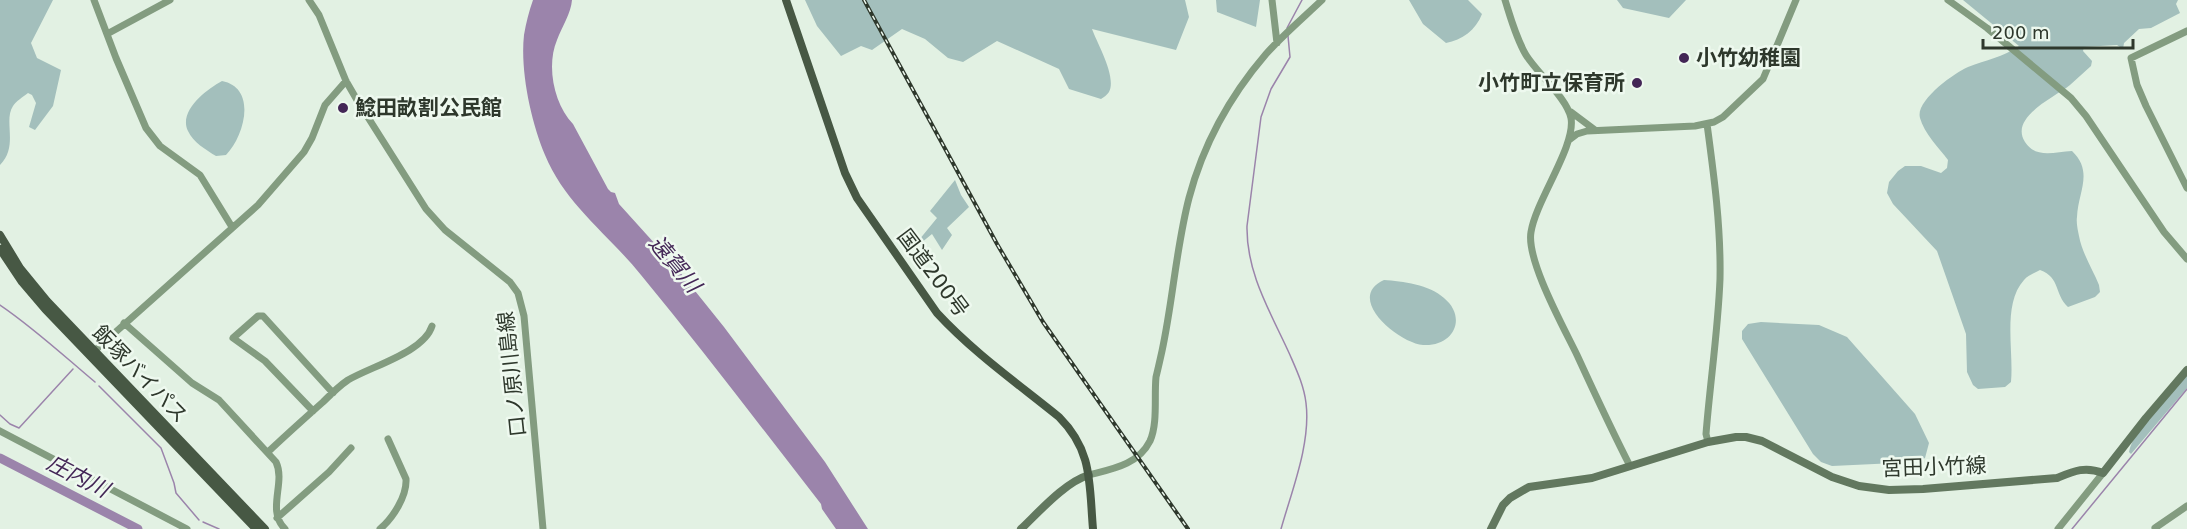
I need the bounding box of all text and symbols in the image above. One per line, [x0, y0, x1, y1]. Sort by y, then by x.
scale bar [1983, 12, 2133, 50]
text: 200 m [1992, 22, 2050, 43]
place label: 小竹幼稚園 [1696, 46, 1801, 70]
marker: 小竹幼稚園 [1677, 51, 1691, 65]
place label: 小竹町立保育所 [1478, 71, 1625, 95]
marker: 小竹町立保育所 [1630, 76, 1644, 90]
place label: 鯰田畝割公民館 [355, 96, 502, 120]
marker: 鯰田畝割公民館 [336, 101, 350, 115]
street label: 国道200号 [892, 225, 974, 321]
water label: 遠賀川 [644, 231, 707, 299]
street label: 口ノ原川島線 [493, 310, 531, 438]
street label: 飯塚バイパス [88, 320, 192, 428]
water label: 庄内川 [43, 450, 115, 503]
street label: 宮田小竹線 [1881, 453, 1987, 481]

